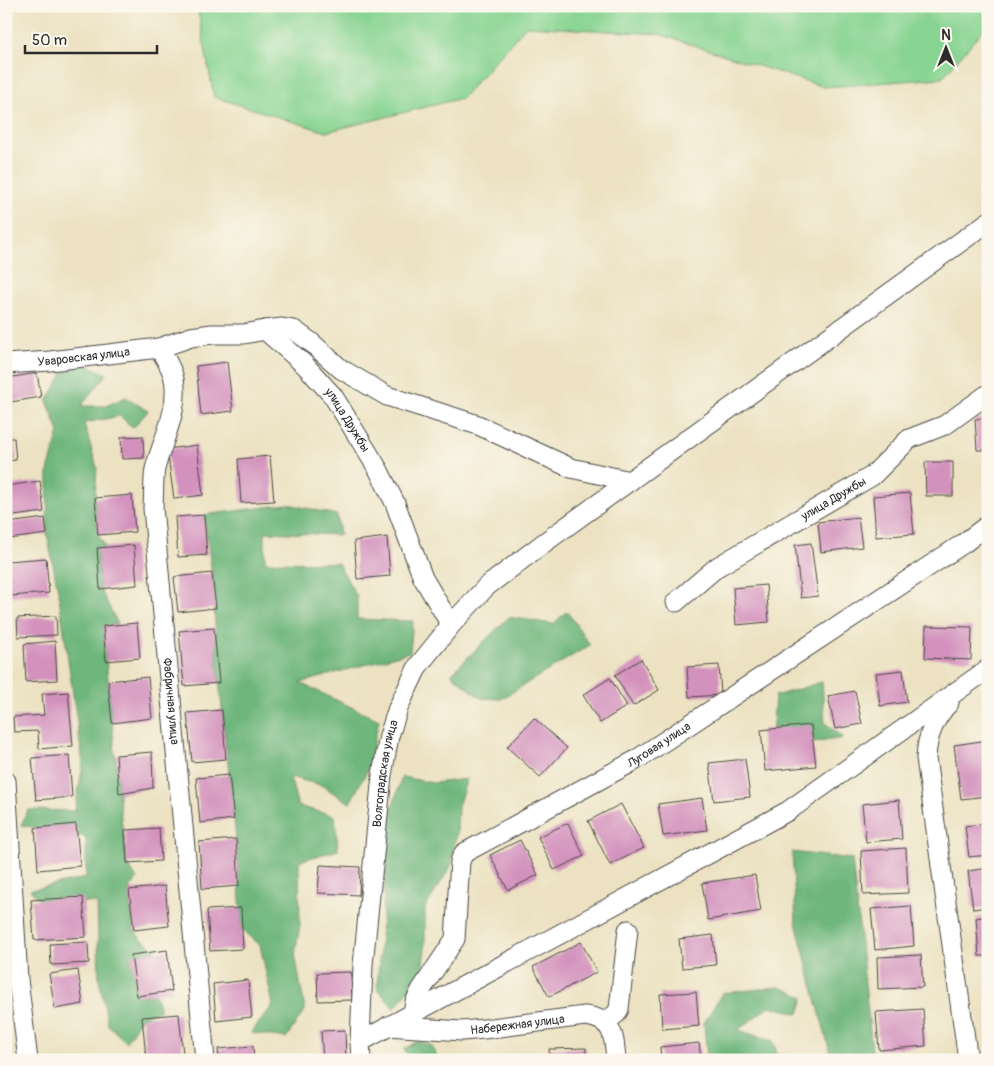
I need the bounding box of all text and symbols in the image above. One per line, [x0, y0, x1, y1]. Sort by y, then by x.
scale bar [25, 22, 158, 54]
north arrow [922, 22, 972, 72]
text: N [941, 27, 951, 44]
text: 50 m [32, 31, 67, 50]
street label: Уваровская улица [37, 344, 131, 370]
street label: улица Дружбы [321, 384, 373, 455]
street label: улица Дружбы [798, 474, 869, 524]
street label: Фабричная улица [159, 658, 182, 746]
street label: Волгоградская улица [370, 718, 402, 828]
street label: Луговая улица [624, 719, 694, 772]
street label: Набережная улица [470, 1012, 566, 1038]

